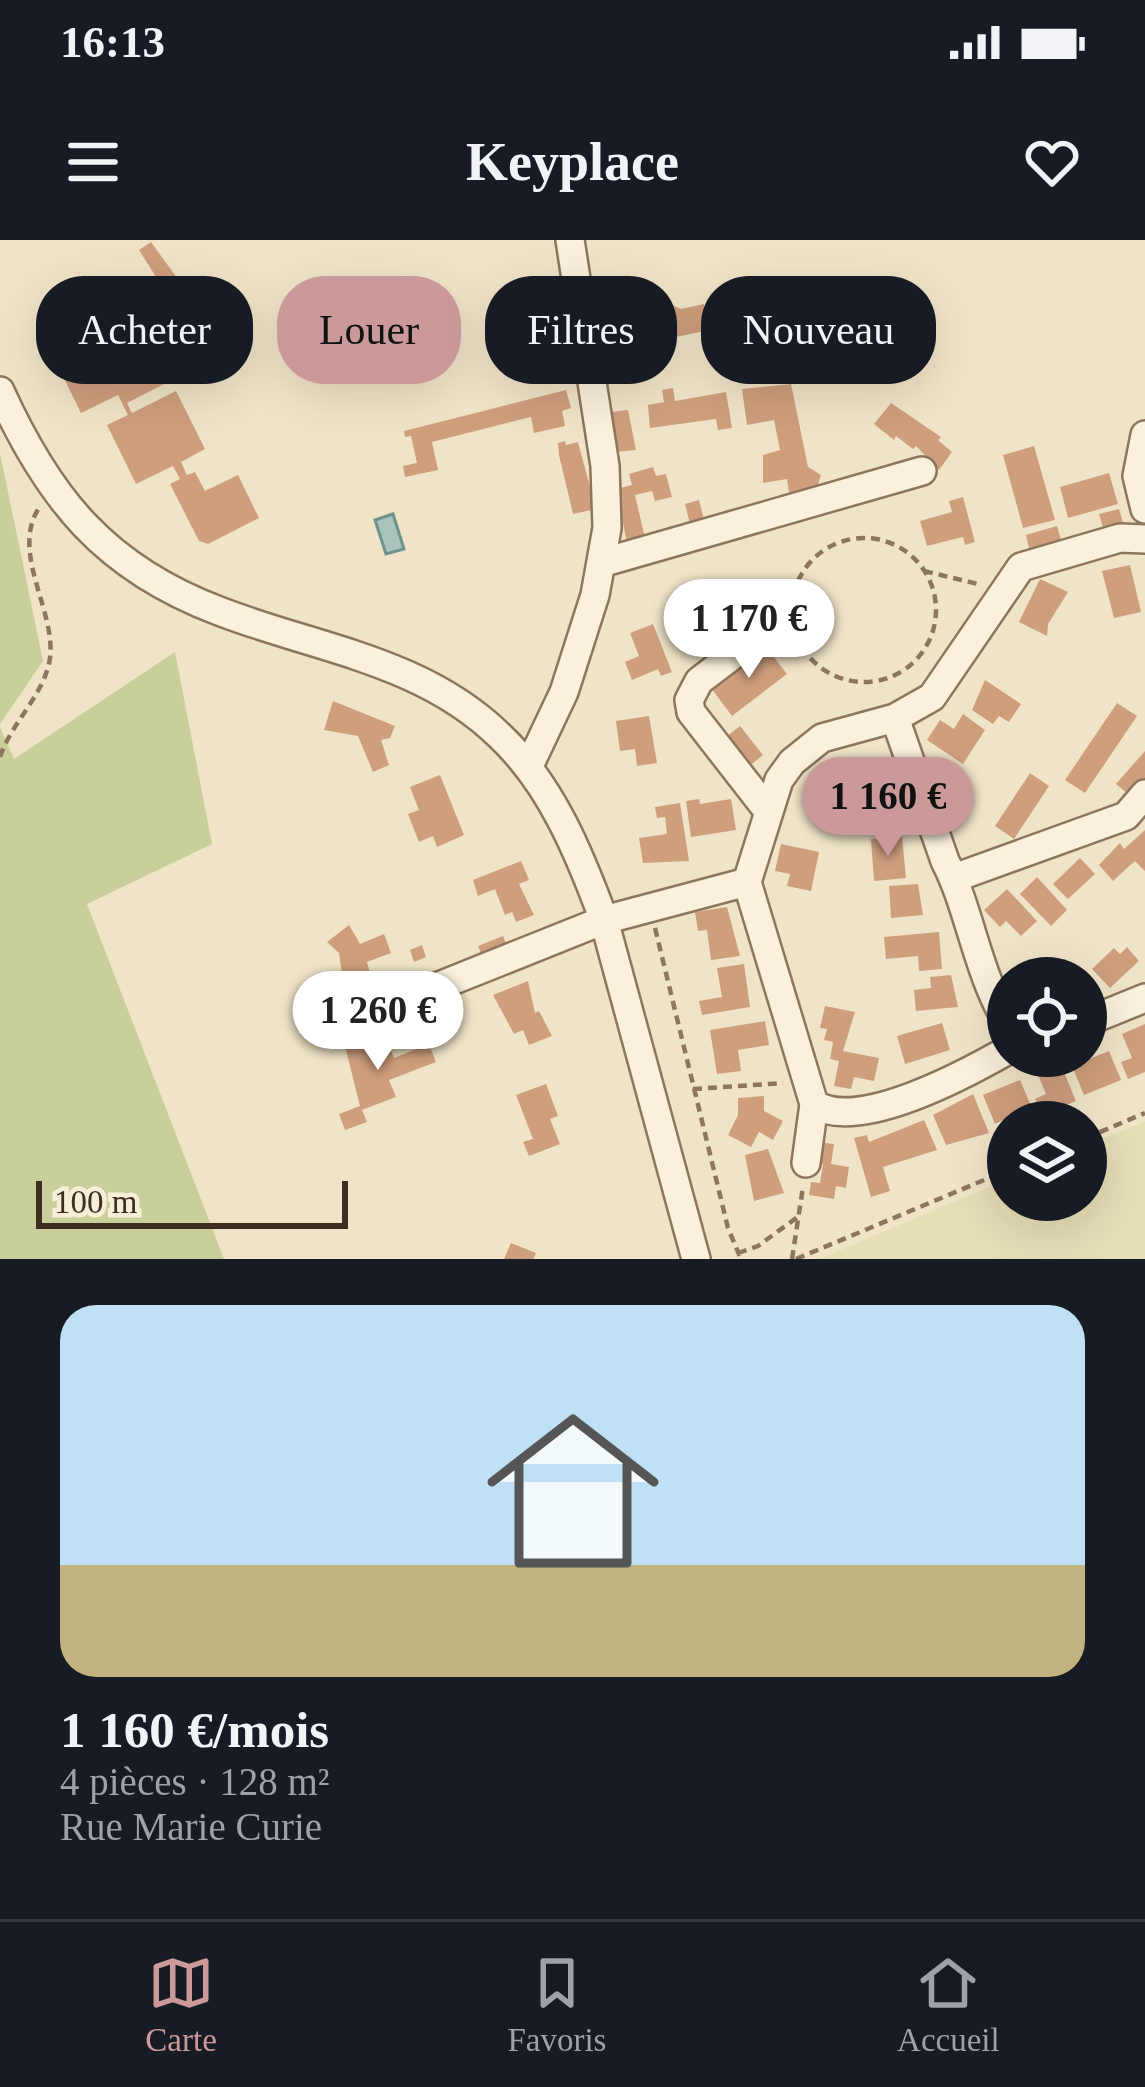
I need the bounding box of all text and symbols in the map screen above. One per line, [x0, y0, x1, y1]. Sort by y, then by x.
text: 16:13 [60, 17, 165, 67]
icon: menu [60, 129, 126, 195]
icon: heart [1019, 129, 1085, 195]
text: Keyplace [466, 132, 679, 192]
chip: Acheter [36, 276, 253, 384]
chip: Louer [277, 276, 461, 384]
chip: Filtres [485, 276, 677, 384]
chip: Nouveau [701, 276, 936, 384]
pin: 1 170 € [638, 579, 860, 681]
text: 1 170 € [691, 596, 808, 639]
pin: 1 160 € [777, 757, 999, 859]
text: 1 160 € [830, 774, 947, 817]
map controls [987, 957, 1107, 1221]
button: locate [987, 957, 1107, 1077]
pin: 1 260 € [267, 971, 489, 1073]
text: 1 260 € [320, 988, 437, 1031]
button: layers [987, 1101, 1107, 1221]
scale bar [36, 1175, 348, 1228]
text: 100 m [54, 1184, 137, 1220]
icon: home [465, 1383, 681, 1599]
text: 1 160 €/mois [60, 1702, 329, 1758]
text: 4 pièces · 128 m² [60, 1760, 329, 1803]
text: Rue Marie Curie [60, 1805, 322, 1848]
tab: Carte [145, 1950, 217, 2059]
tab: Favoris [507, 1950, 606, 2059]
tab: Accueil [897, 1950, 1000, 2059]

